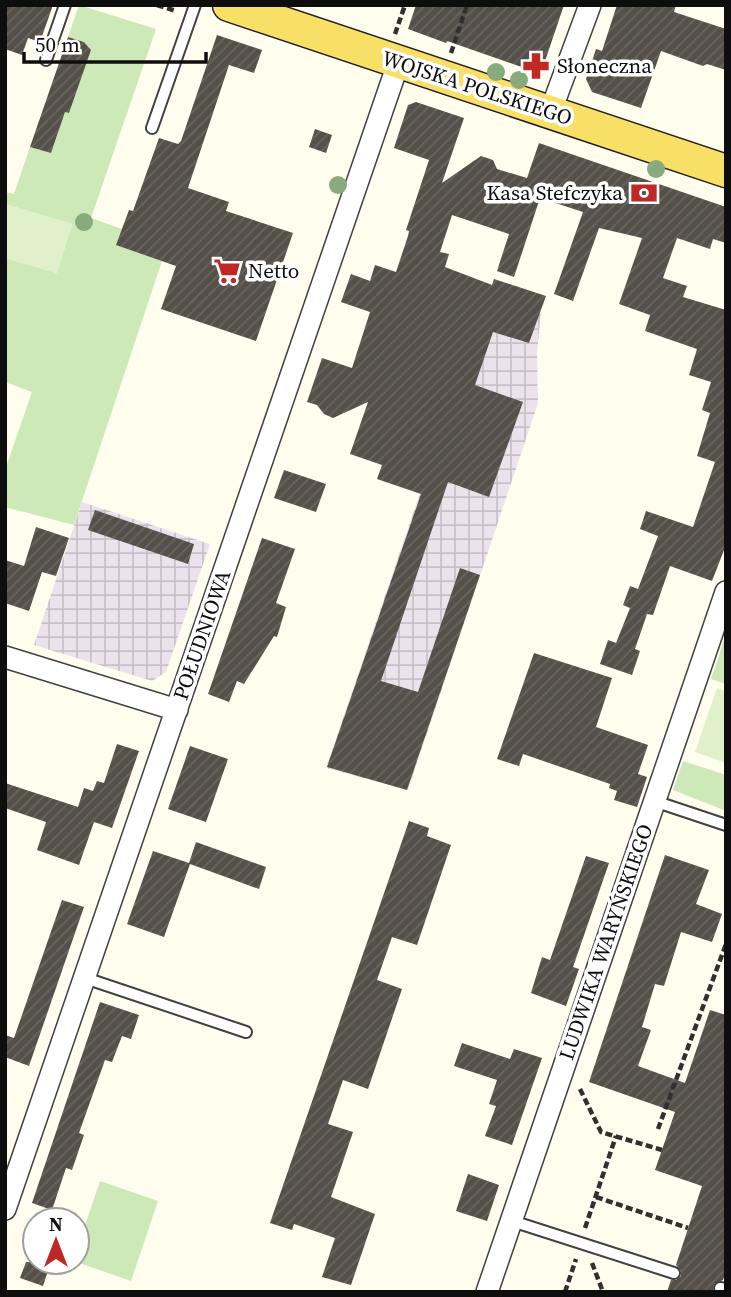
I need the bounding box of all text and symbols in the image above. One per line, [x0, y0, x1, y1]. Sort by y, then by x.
scale bar [24, 21, 206, 65]
text: 50 m [35, 30, 80, 59]
street label: WOJSKA POLSKIEGO [378, 43, 576, 132]
pharmacy icon: Słoneczna [521, 51, 551, 81]
place label: Słoneczna [557, 51, 652, 80]
place label: Kasa Stefczyka [487, 178, 623, 207]
bank icon: Kasa Stefczyka [629, 178, 659, 208]
supermarket icon: Netto [212, 256, 242, 286]
place label: Netto [248, 256, 299, 285]
street label: POŁUDNIOWA [166, 566, 237, 704]
street label: LUDWIKA WARYŃSKIEGO [551, 820, 660, 1064]
north arrow [21, 1206, 91, 1276]
text: N [49, 1211, 63, 1237]

